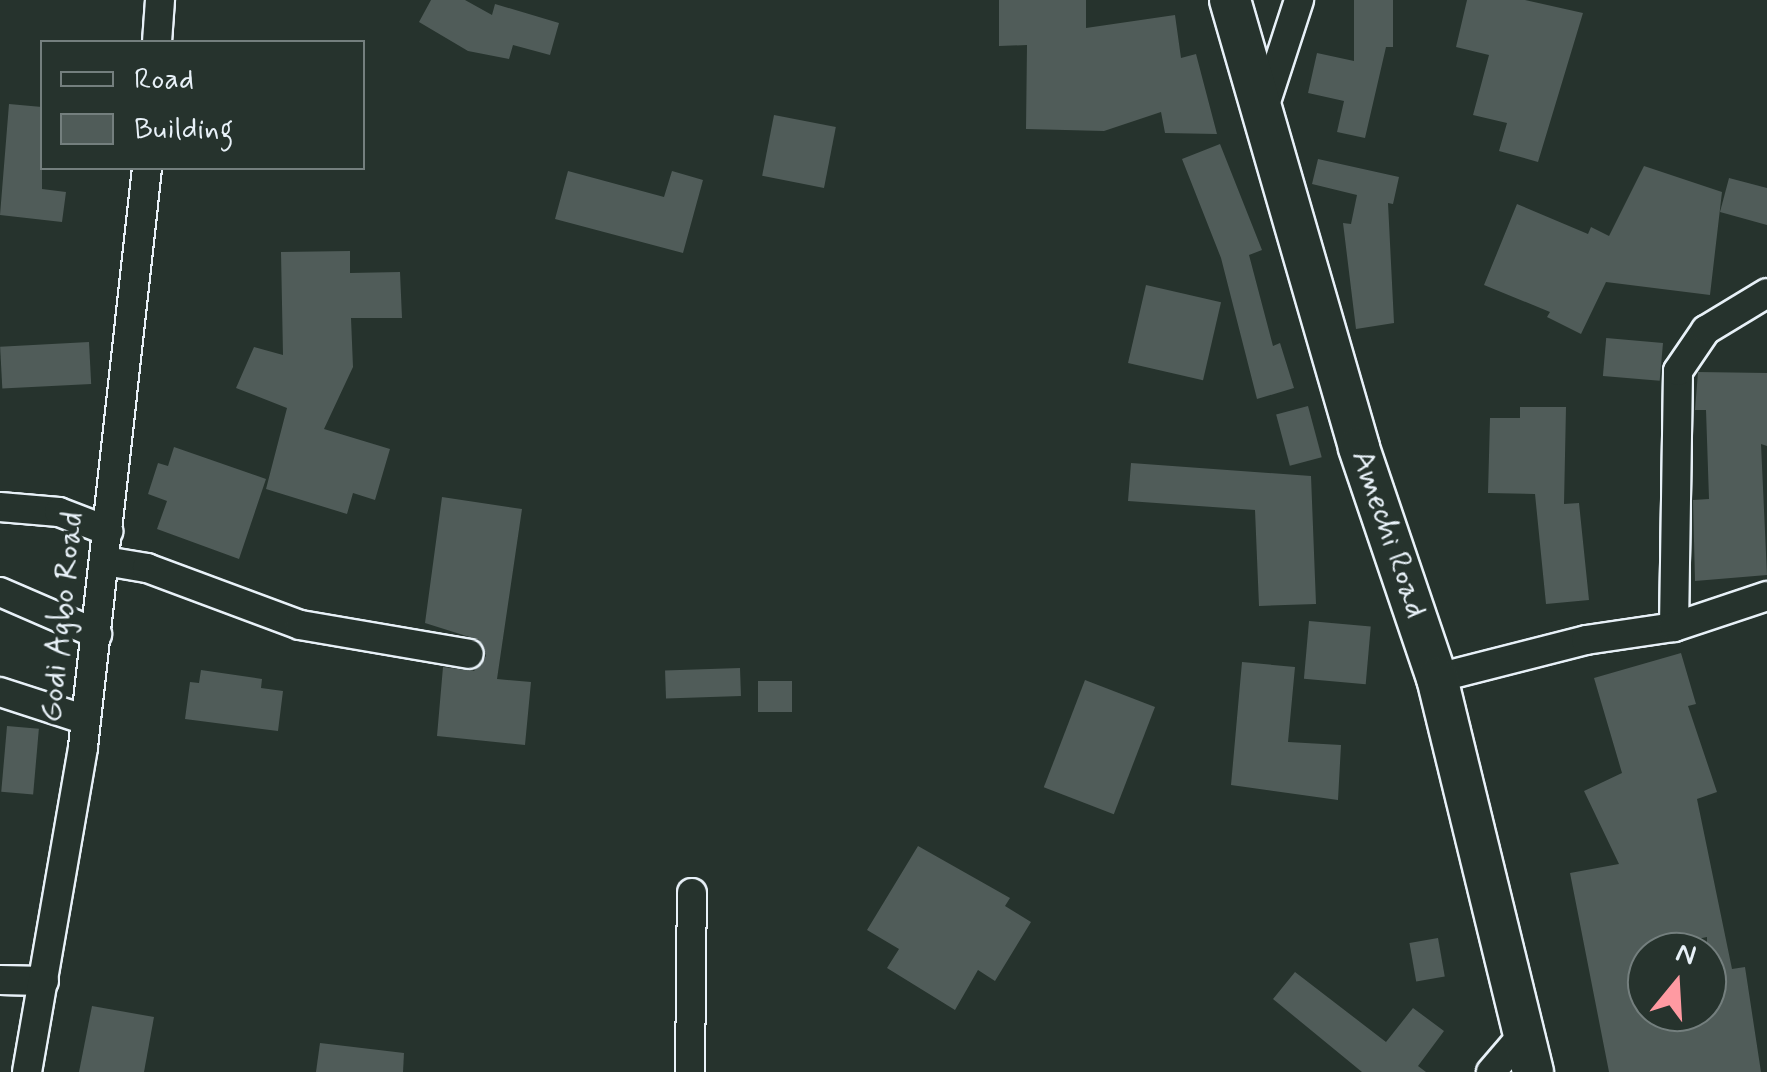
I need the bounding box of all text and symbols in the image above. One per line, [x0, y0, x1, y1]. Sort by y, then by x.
legend [40, 40, 365, 170]
text: Road [134, 60, 194, 99]
text: Building [134, 110, 233, 149]
street label: Amechi Road [1343, 446, 1435, 622]
street label: Godi Agbo Road [32, 512, 92, 722]
north arrow [1627, 932, 1727, 1032]
text: N [1671, 934, 1700, 975]

